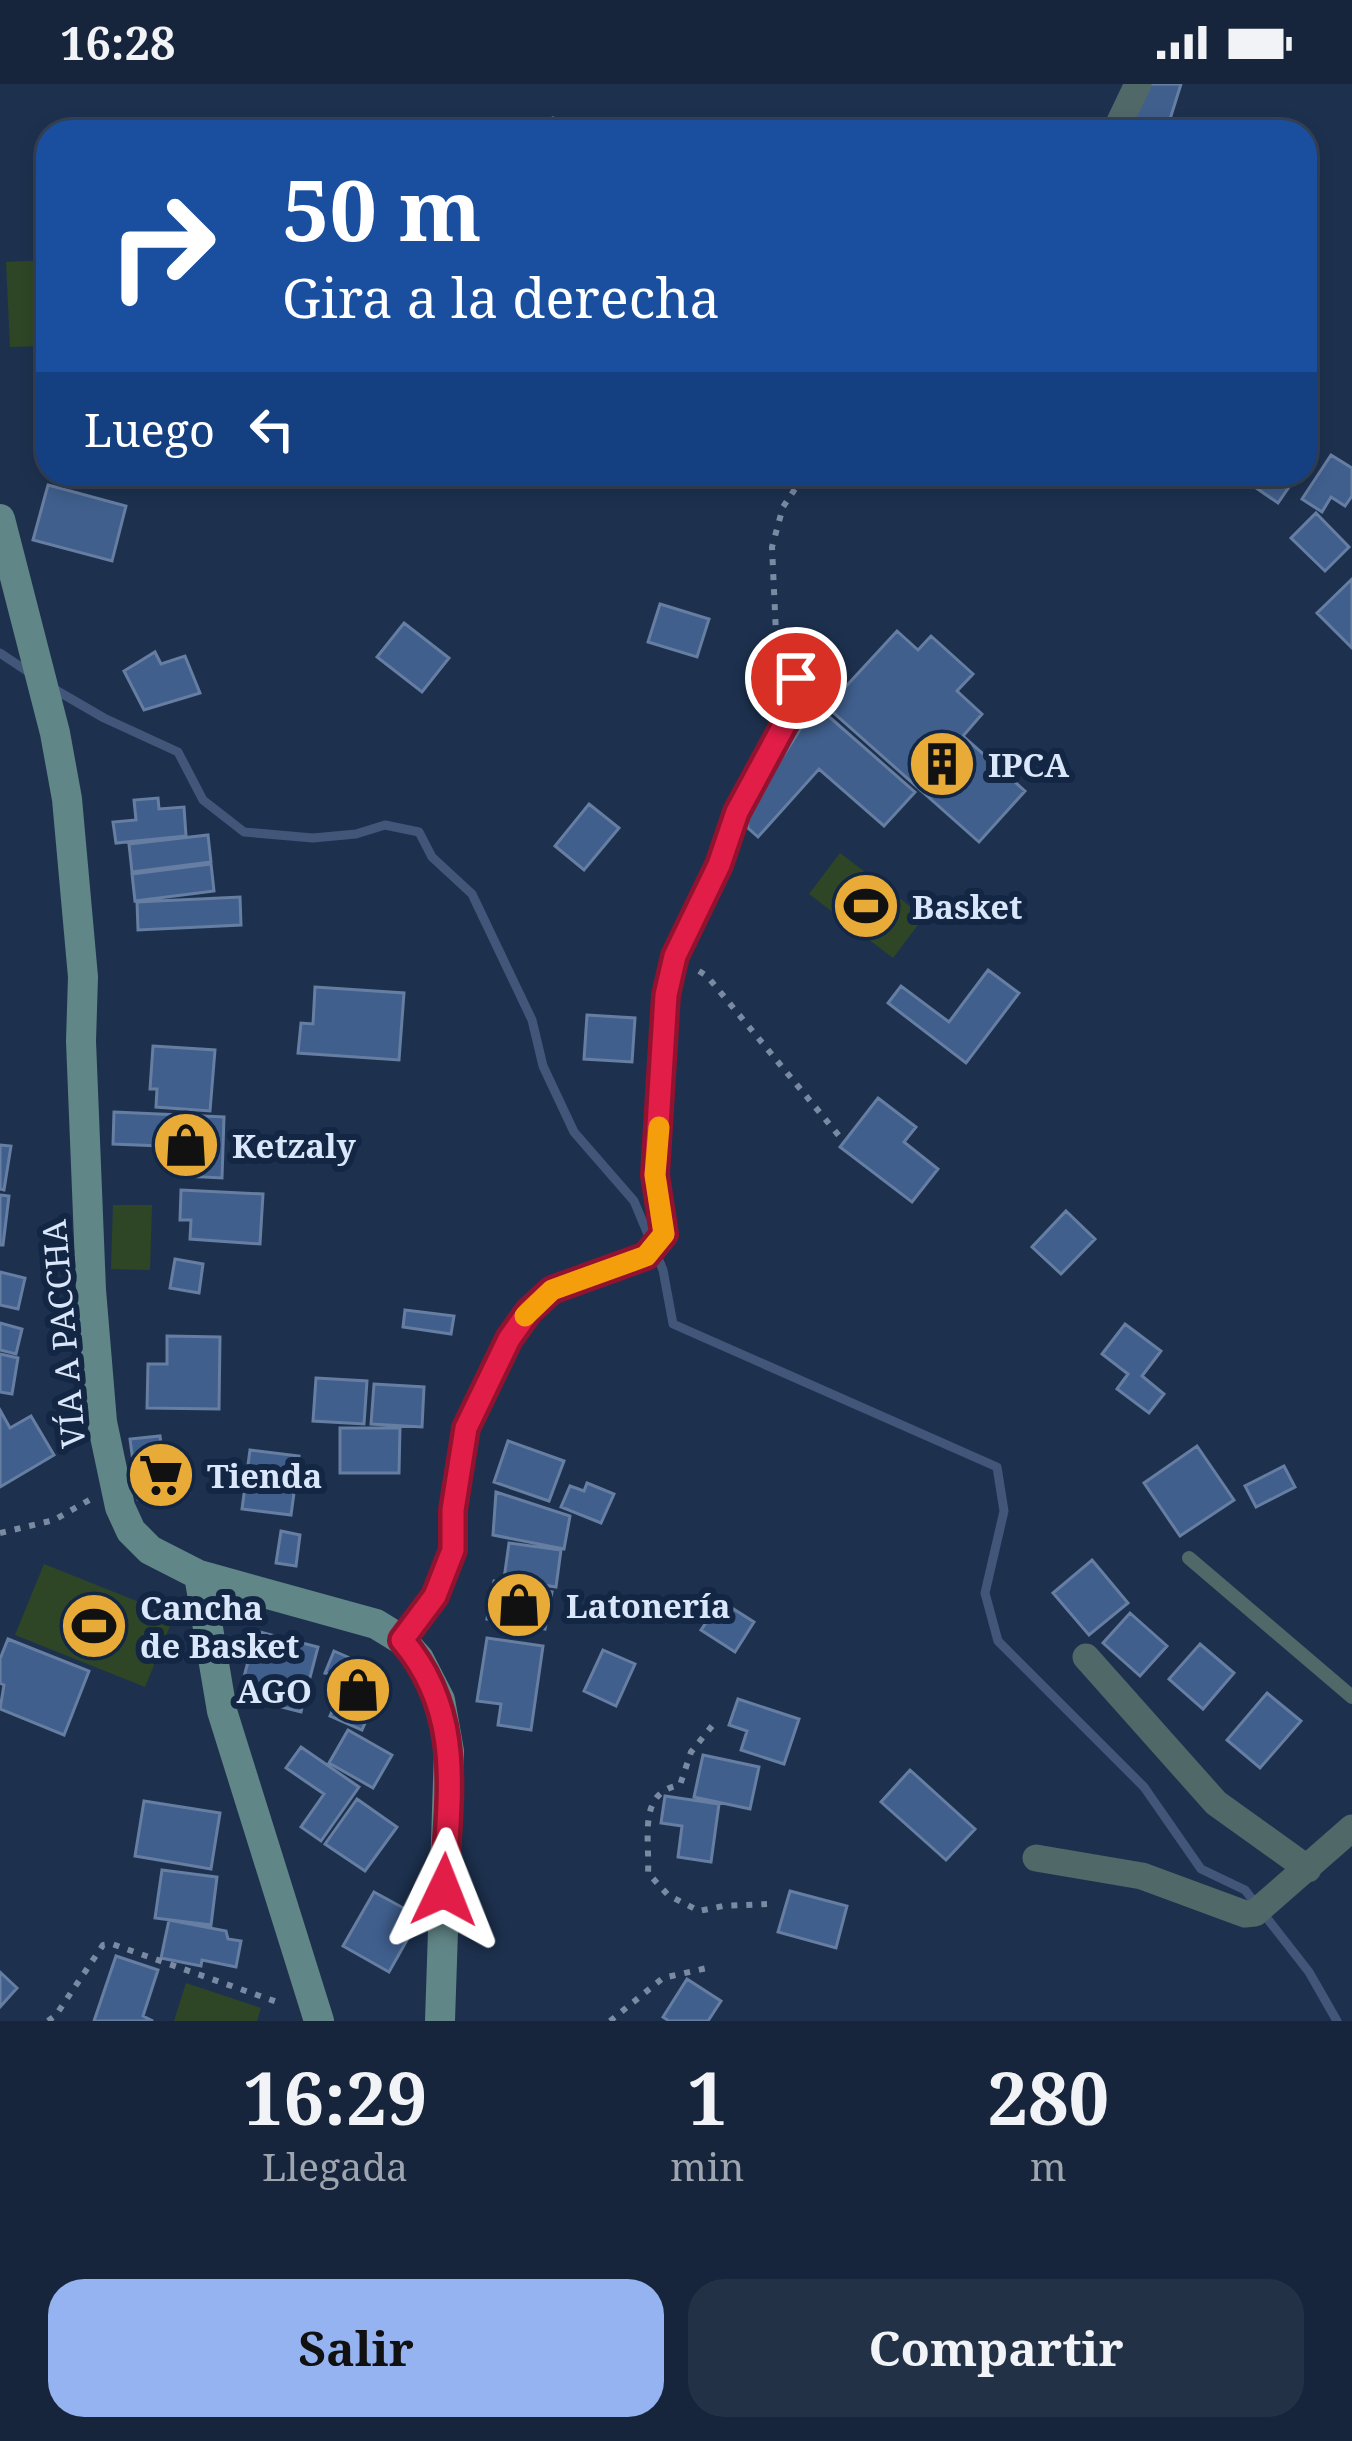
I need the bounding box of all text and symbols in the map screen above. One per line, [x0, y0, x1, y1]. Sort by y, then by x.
text: 16:28 [60, 12, 175, 73]
text: 50 m [282, 151, 482, 266]
icon: right [84, 168, 240, 324]
text: Gira a la derecha [282, 260, 720, 334]
icon: left [239, 396, 305, 462]
text: Luego [84, 399, 215, 460]
pin [745, 627, 847, 729]
icon: arrive [763, 645, 829, 711]
building icon: IPCA [907, 729, 977, 799]
place label: IPCA [988, 742, 1069, 787]
sports icon: Basket [831, 871, 901, 941]
place label: Basket [912, 884, 1022, 929]
shop icon: Ketzaly [151, 1110, 221, 1180]
place label: Ketzaly [232, 1123, 357, 1168]
street label: VÍA A PACCHA [31, 1217, 95, 1450]
supermarket icon: Tienda [126, 1440, 196, 1510]
place label: Tienda [207, 1453, 322, 1498]
shop icon: Latonería [484, 1570, 554, 1640]
place label: Latonería [566, 1583, 731, 1628]
place label: Cancha de Basket [140, 1585, 299, 1668]
sports icon: Cancha de Basket [59, 1591, 129, 1661]
shop icon: AGO [323, 1655, 393, 1725]
place label: AGO [236, 1668, 312, 1713]
position arrow [381, 1827, 507, 1953]
text: 16:29 [243, 2048, 427, 2146]
text: 1 [687, 2048, 728, 2146]
text: 280 [987, 2048, 1109, 2146]
text: Llegada [262, 2139, 408, 2192]
text: min [670, 2139, 745, 2192]
text: m [1030, 2139, 1067, 2192]
button: Salir [48, 2279, 664, 2417]
button: Compartir [688, 2279, 1304, 2417]

